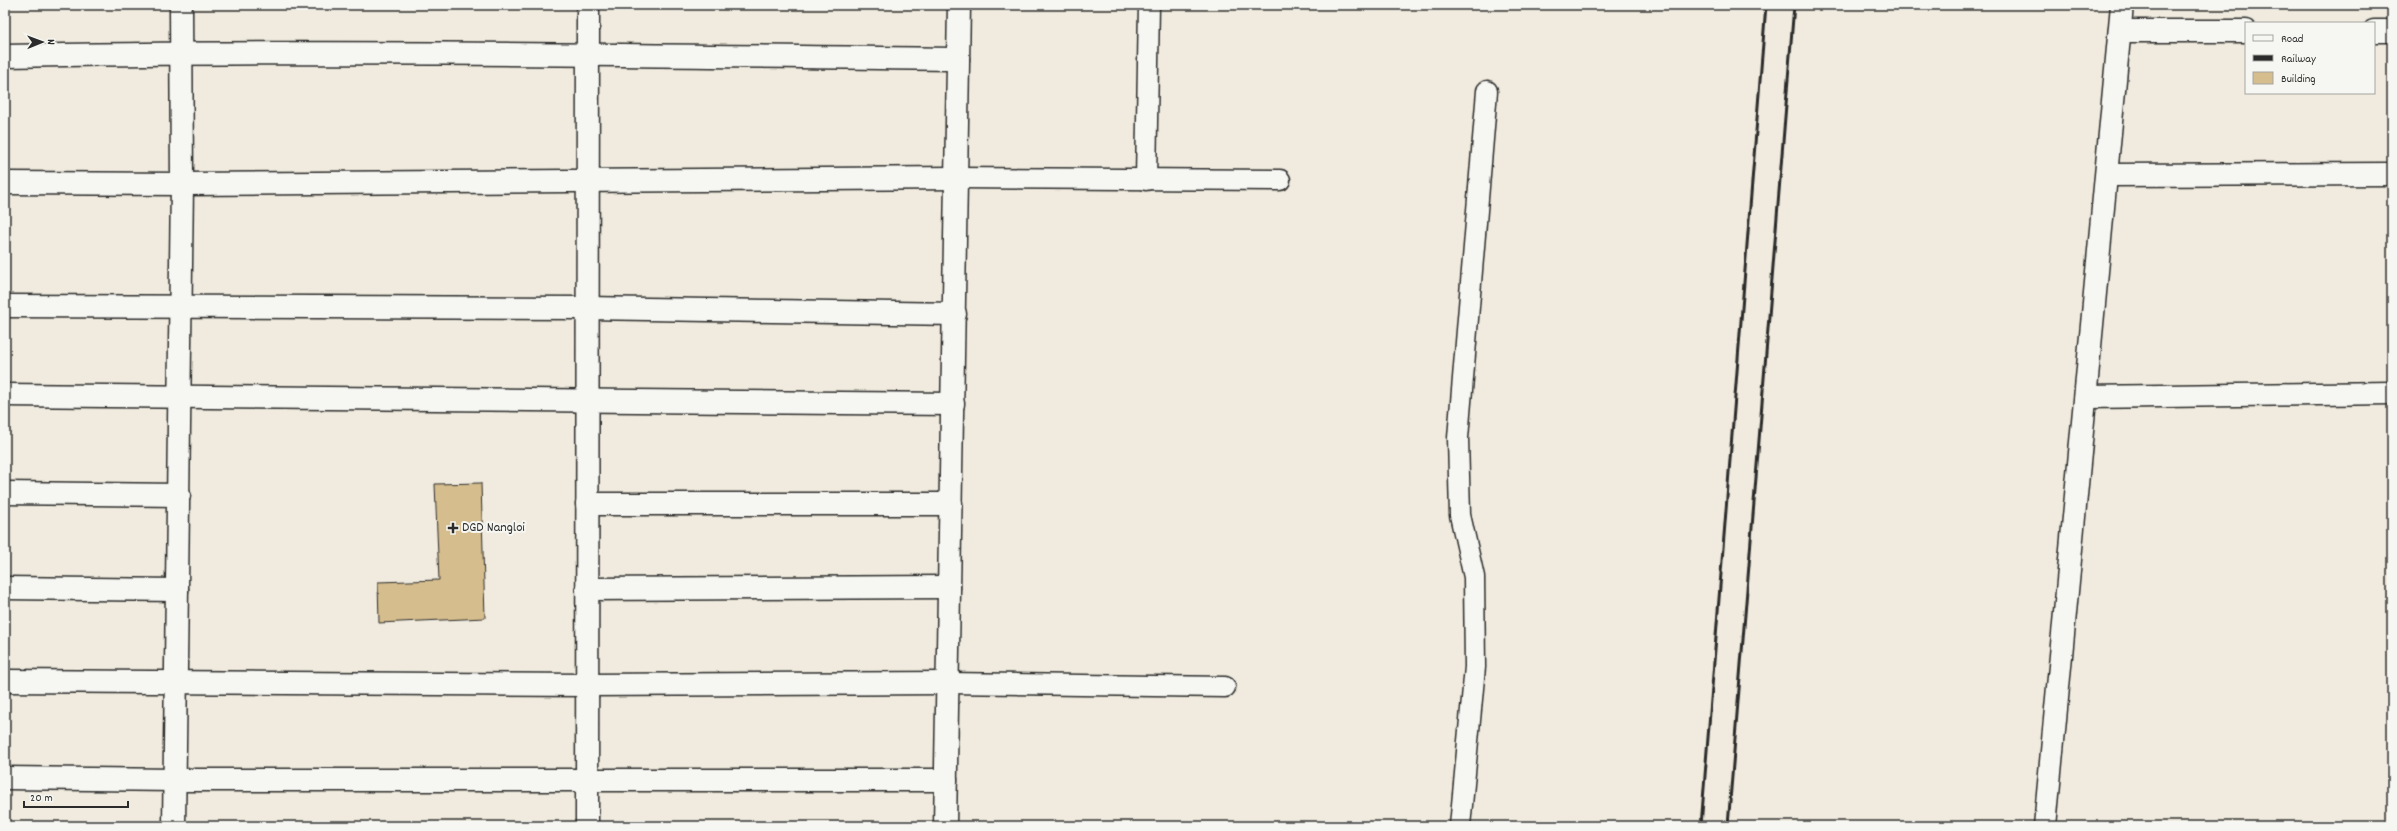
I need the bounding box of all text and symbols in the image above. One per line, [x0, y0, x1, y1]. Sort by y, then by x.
north arrow [22, 22, 62, 62]
legend [2245, 22, 2375, 94]
text: Road [2281, 31, 2303, 48]
text: N [42, 39, 58, 45]
text: Railway [2281, 51, 2317, 68]
text: Building [2281, 71, 2316, 88]
place label: DGD Nangloi [462, 518, 525, 538]
marker: DGD Nangloi [447, 522, 459, 534]
scale bar [24, 783, 128, 809]
text: 20 m [30, 790, 53, 807]

